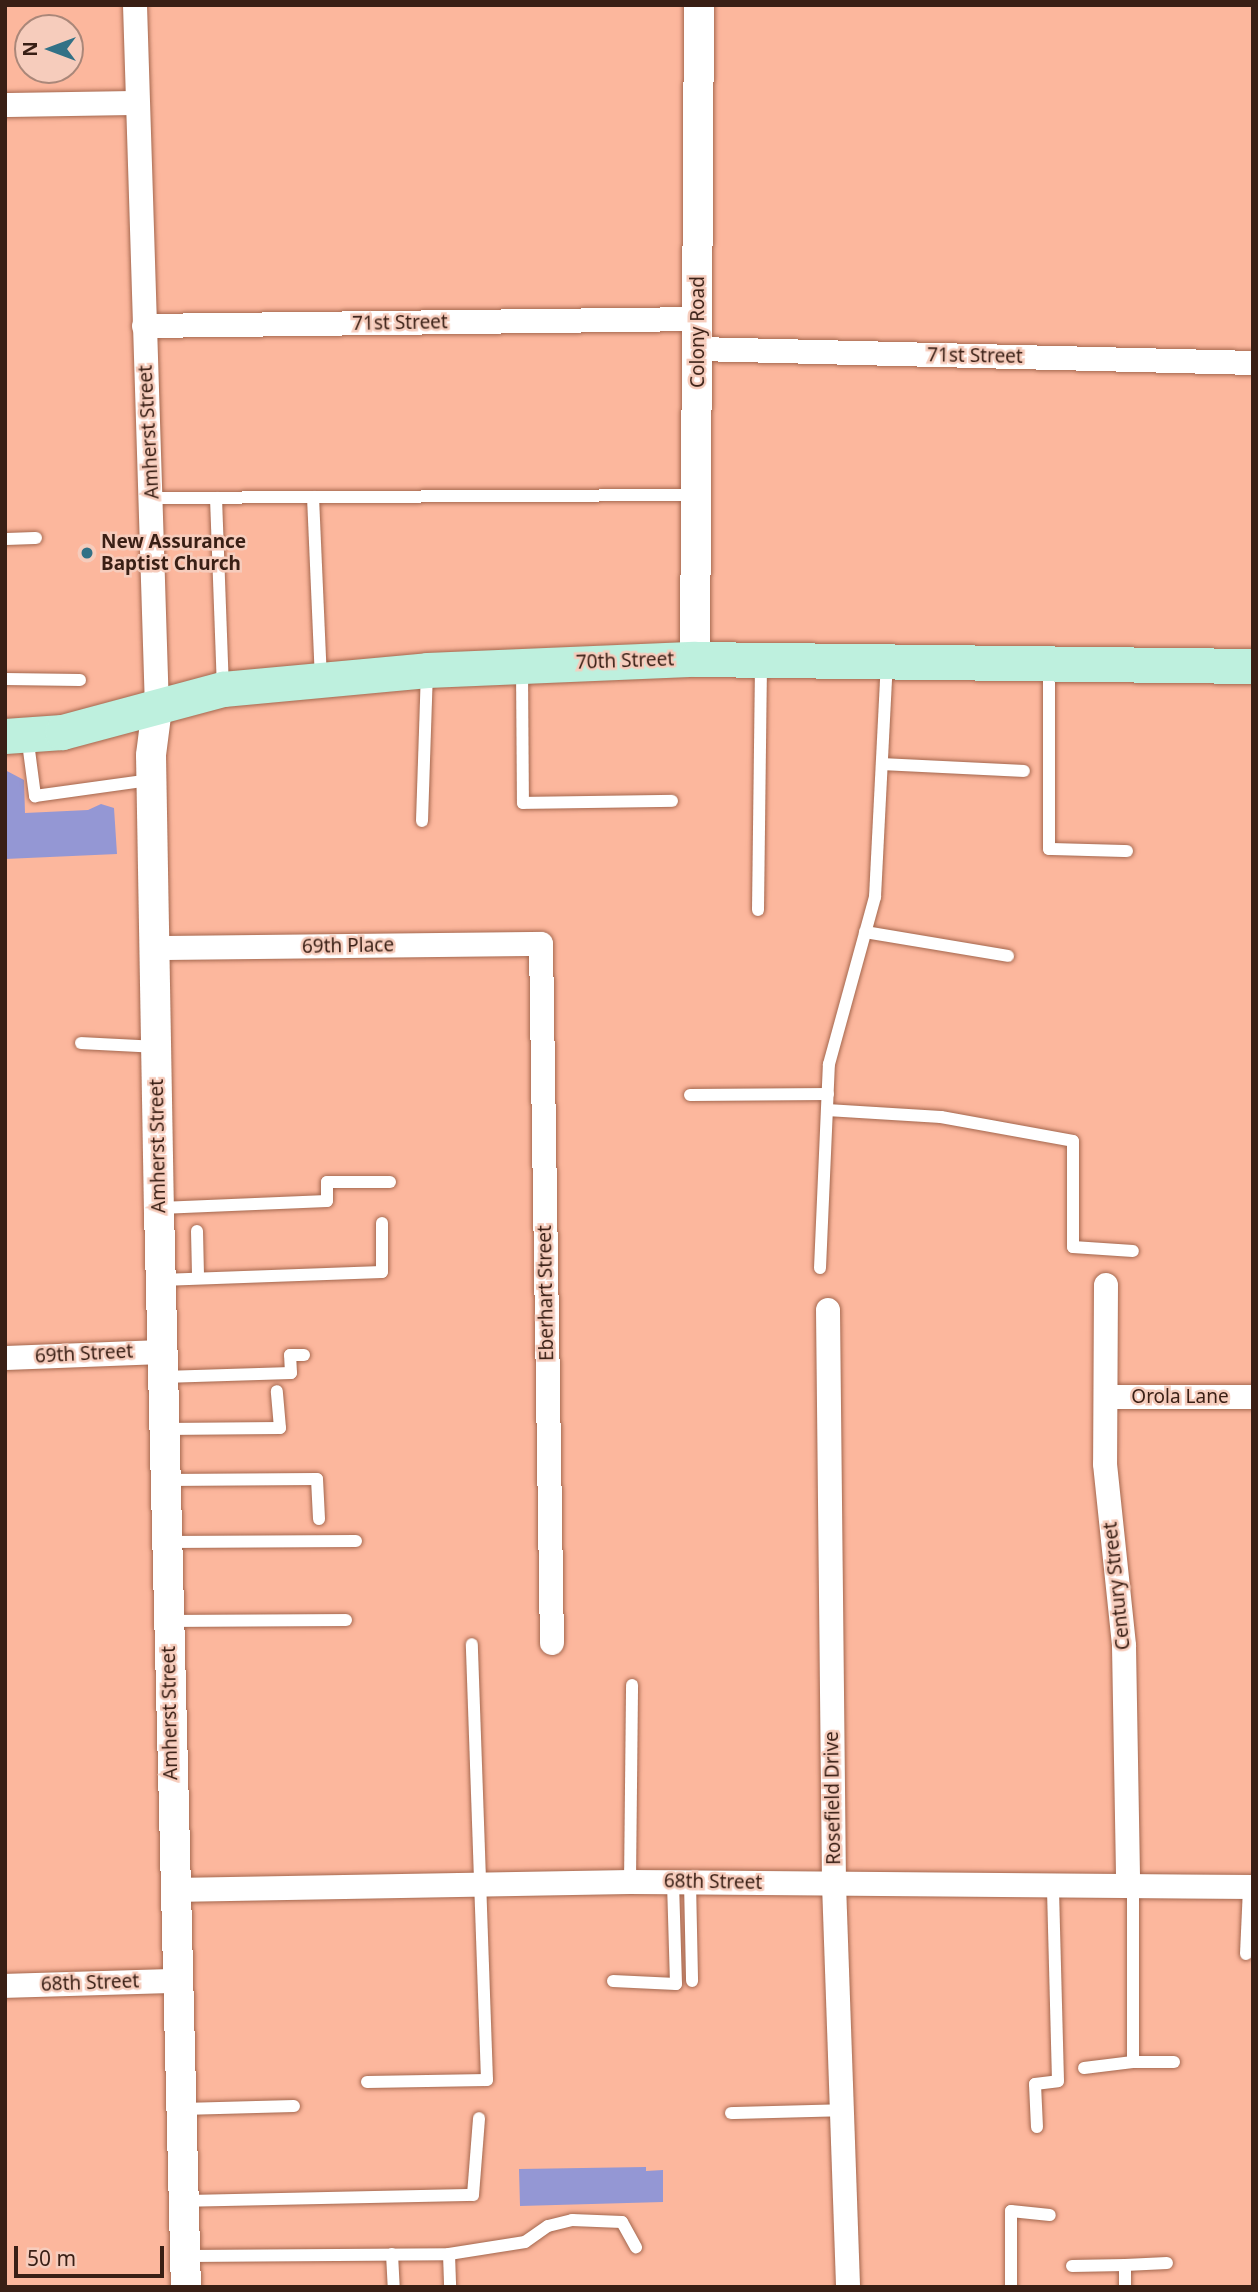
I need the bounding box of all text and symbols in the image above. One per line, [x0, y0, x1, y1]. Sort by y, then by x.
north arrow [14, 14, 84, 84]
text: N [17, 41, 43, 57]
street label: Colony Road [687, 276, 709, 388]
street label: 71st Street [352, 311, 448, 335]
street label: 71st Street [927, 344, 1023, 368]
street label: Amherst Street [134, 364, 164, 500]
place label: New Assurance Baptist Church [101, 531, 246, 575]
marker: New Assurance Baptist Church [79, 545, 95, 561]
street label: 70th Street [575, 648, 675, 674]
street label: 69th Place [302, 934, 394, 958]
street label: Amherst Street [145, 1079, 171, 1213]
street label: Eberhart Street [533, 1225, 559, 1361]
street label: 69th Street [34, 1340, 134, 1368]
street label: Orola Lane [1131, 1386, 1229, 1408]
street label: Century Street [1099, 1521, 1135, 1651]
street label: Amherst Street [157, 1646, 183, 1780]
street label: Rosefield Drive [820, 1731, 846, 1865]
street label: 68th Street [664, 1870, 762, 1894]
street label: 68th Street [40, 1970, 140, 1996]
scale bar [18, 2232, 168, 2276]
text: 50 m [27, 2244, 76, 2272]

